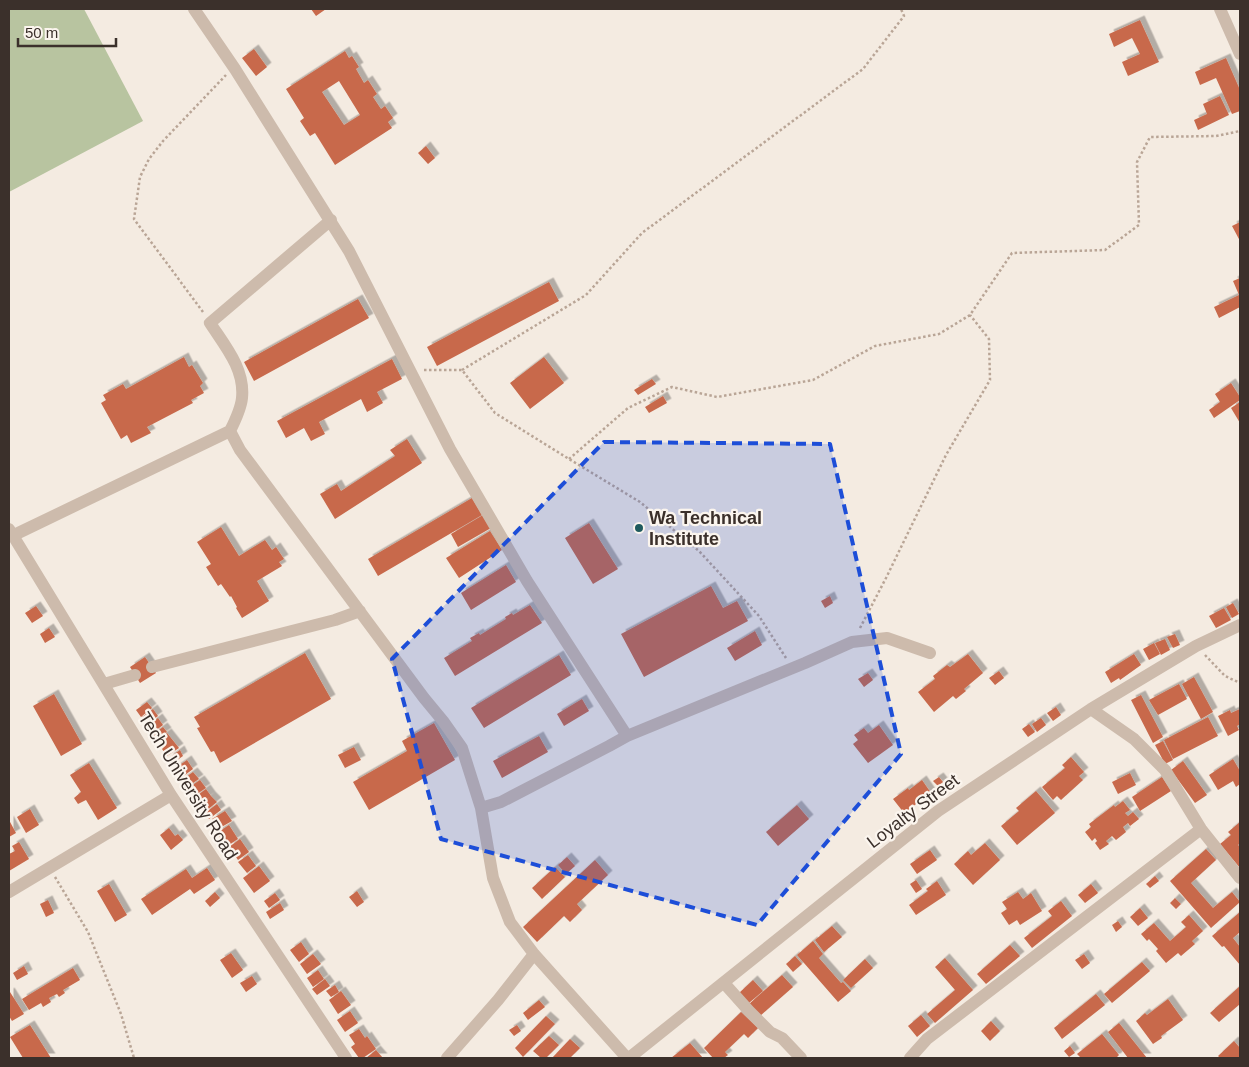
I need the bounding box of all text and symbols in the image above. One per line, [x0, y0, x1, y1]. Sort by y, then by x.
scale bar [18, 15, 115, 47]
text: 50 m [25, 24, 58, 41]
place label: Wa Technical Institute [649, 508, 762, 549]
marker: Wa Technical Institute [633, 522, 645, 534]
street label: Tech University Road [134, 709, 242, 863]
street label: Loyalty Street [863, 770, 963, 852]

